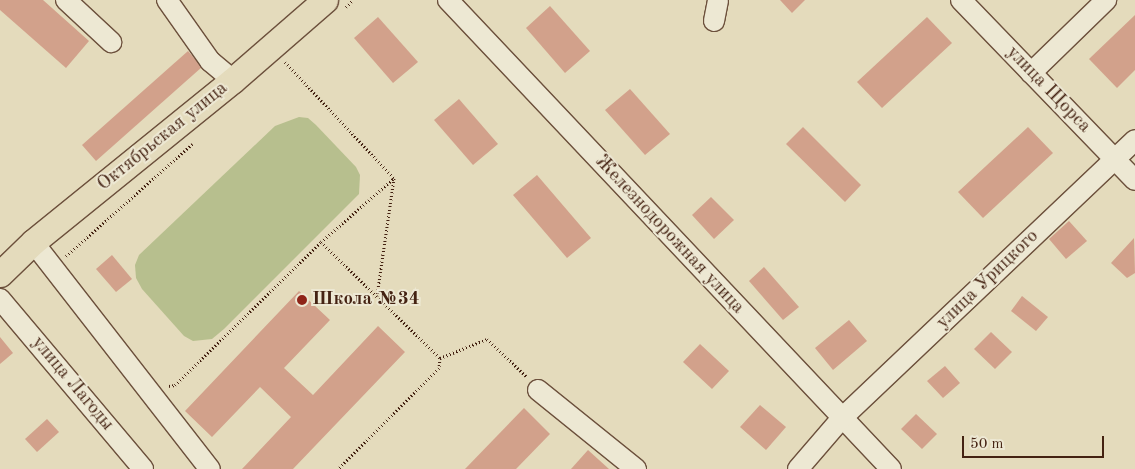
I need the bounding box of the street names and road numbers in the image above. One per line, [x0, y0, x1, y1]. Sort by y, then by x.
street label: улица Щорса [1001, 42, 1095, 138]
street label: Октябрьская улица [93, 78, 233, 196]
street label: Железнодорожная улица [589, 151, 749, 319]
street label: улица Урицкого [932, 226, 1044, 334]
street label: улица Лагоды [26, 332, 118, 436]

